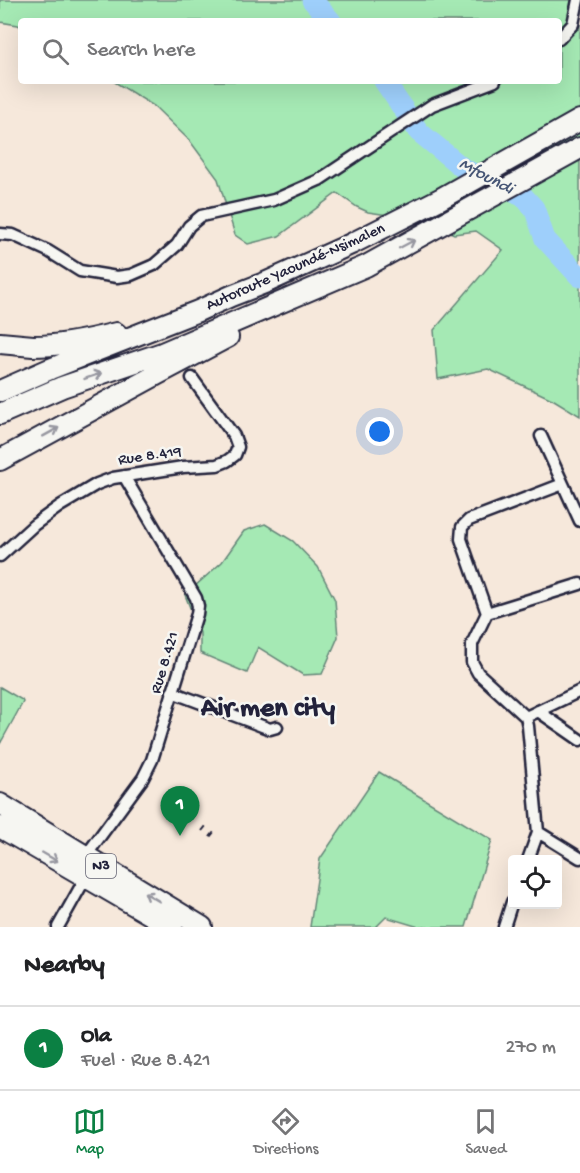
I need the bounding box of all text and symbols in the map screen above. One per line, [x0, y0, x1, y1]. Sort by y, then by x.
search box [18, 18, 562, 84]
icon: search [39, 35, 72, 68]
text: Search here [87, 38, 195, 64]
water label: Mfoundi [455, 154, 519, 201]
street label: Autoroute Yaoundé-Nsimalen [204, 220, 389, 316]
one-way arrow [397, 238, 415, 249]
one-way arrow [83, 370, 102, 381]
your location [365, 417, 394, 446]
one-way arrow [42, 426, 60, 437]
street label: Rue 8.419 [117, 443, 183, 471]
street label: Rue 8.421 [148, 630, 184, 696]
district label: Air men city [200, 693, 335, 726]
pin: 1 [160, 786, 200, 836]
one-way arrow [42, 851, 59, 863]
road number: N3 [86, 854, 116, 878]
map controls [508, 855, 562, 909]
button: locate [508, 855, 562, 909]
one-way arrow [144, 890, 161, 902]
text: Nearby [24, 951, 105, 982]
text: Ola [81, 1024, 111, 1050]
text: 1 [39, 1037, 48, 1060]
text: 270 m [506, 1037, 556, 1060]
text: Fuel · Rue 8.421 [81, 1050, 211, 1073]
tab: Map [73, 1105, 106, 1160]
tab: Directions [253, 1105, 319, 1160]
tab: Saved [465, 1105, 506, 1160]

